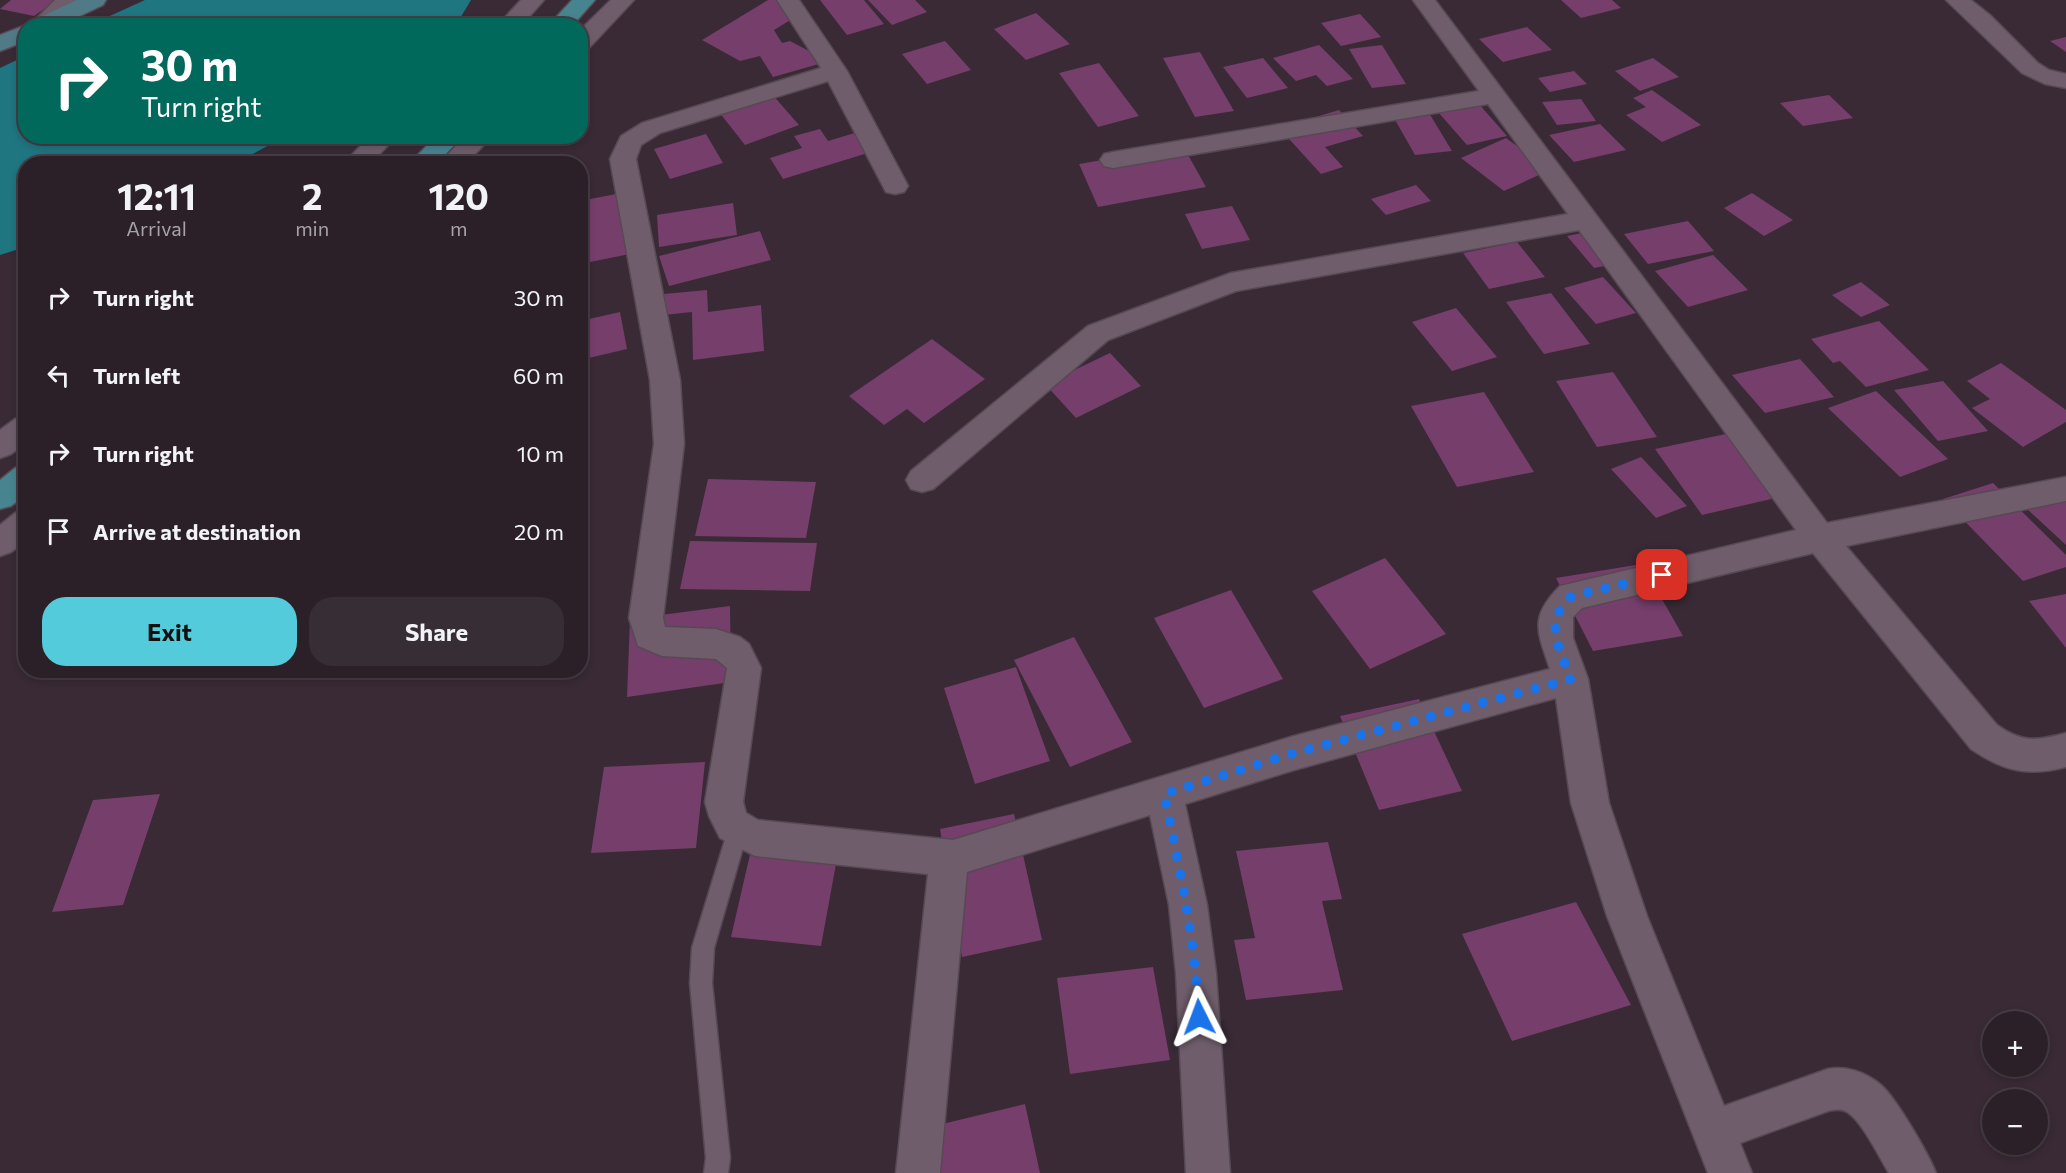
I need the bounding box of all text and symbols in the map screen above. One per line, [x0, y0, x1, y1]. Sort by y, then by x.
text: 30 m [141, 38, 238, 90]
icon: right [42, 42, 120, 120]
text: Turn right [141, 90, 261, 123]
text: 12:11 [117, 173, 196, 217]
text: 2 [302, 173, 322, 217]
text: 120 [428, 173, 489, 217]
text: Arrival [126, 216, 187, 240]
text: min [295, 216, 329, 240]
text: m [450, 216, 467, 240]
icon: right [42, 281, 75, 314]
text: Turn right [93, 284, 194, 311]
text: 30 m [514, 284, 564, 311]
icon: left [42, 359, 75, 392]
text: Turn left [93, 362, 180, 389]
text: 60 m [513, 362, 564, 389]
icon: right [42, 437, 75, 470]
text: Turn right [93, 440, 194, 467]
text: 10 m [517, 440, 564, 467]
icon: arrive [42, 515, 75, 548]
text: Arrive at destination [93, 518, 301, 545]
text: 20 m [514, 518, 564, 545]
pin [1636, 549, 1687, 600]
icon: arrive [1645, 558, 1678, 591]
button: Exit [42, 597, 297, 666]
button: Share [309, 597, 564, 666]
position arrow [1167, 985, 1231, 1049]
map controls [1982, 1011, 2048, 1155]
button: + [1982, 1011, 2048, 1077]
button: − [1982, 1089, 2048, 1155]

